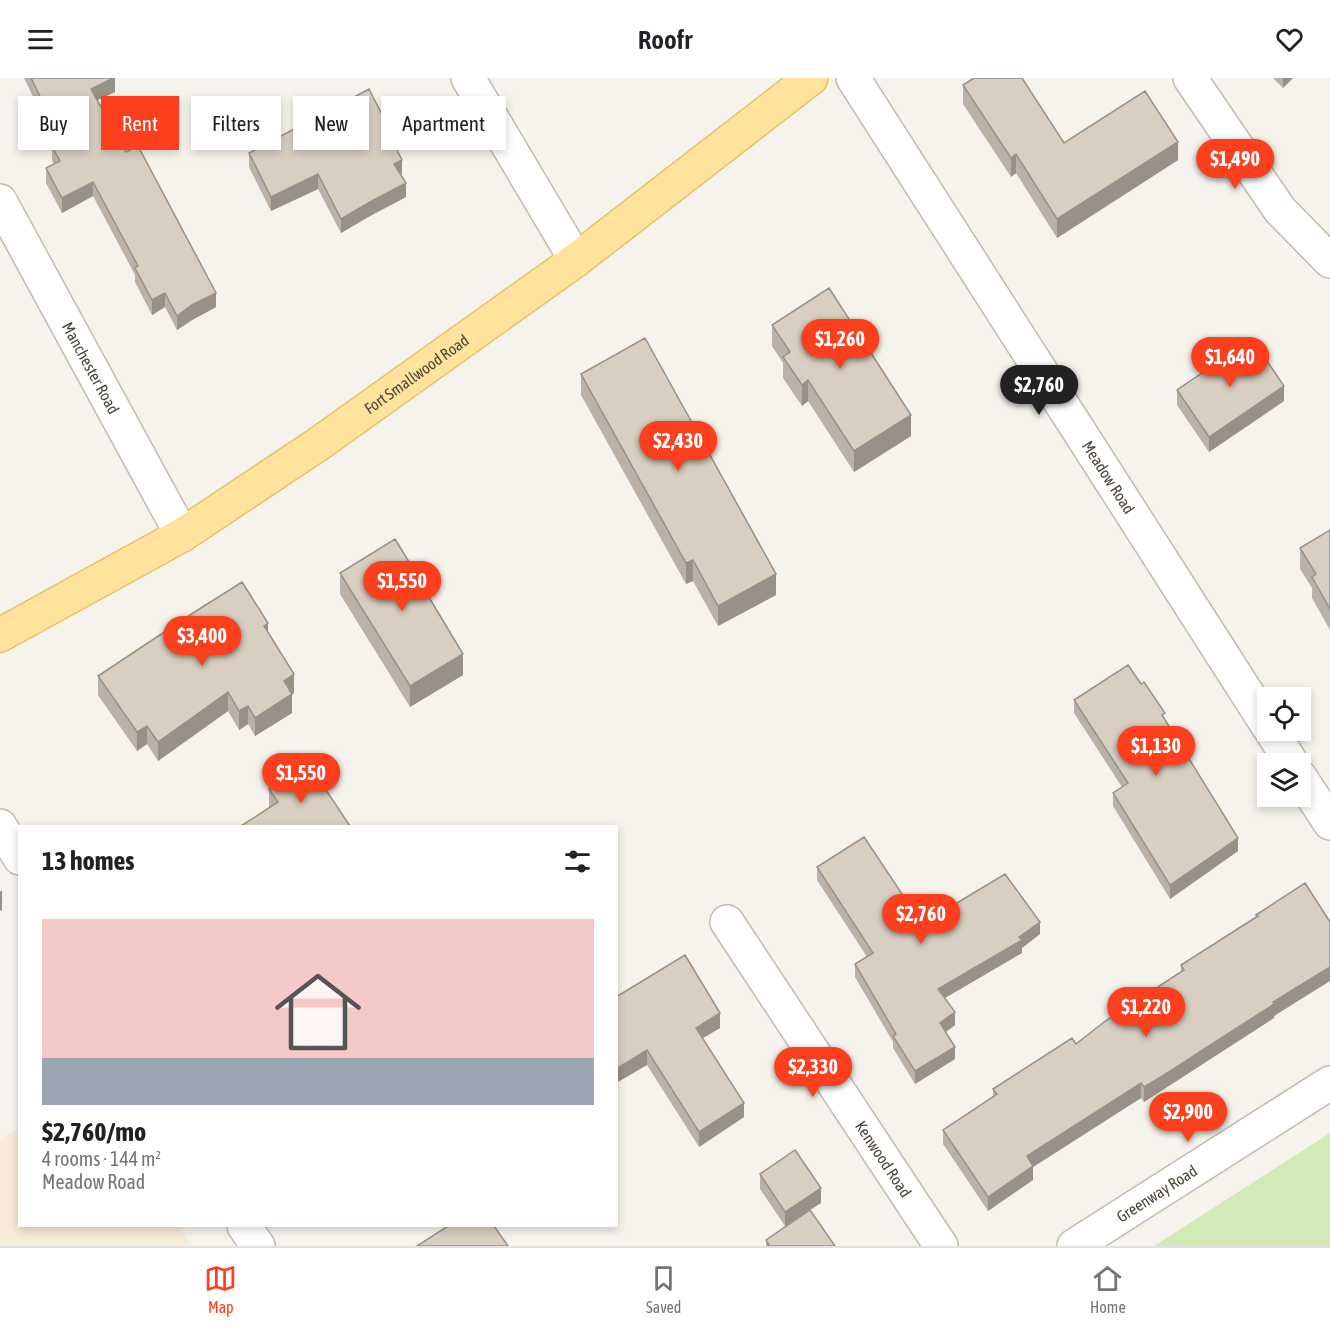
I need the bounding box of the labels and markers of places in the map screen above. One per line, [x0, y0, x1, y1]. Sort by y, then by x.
pin: $1,490 [1186, 139, 1284, 190]
pin: $1,260 [791, 319, 889, 370]
pin: $1,640 [1181, 337, 1279, 388]
pin: $2,760 [990, 365, 1088, 416]
pin: $2,430 [629, 421, 727, 472]
pin: $1,550 [353, 561, 451, 612]
pin: $3,400 [153, 616, 251, 667]
pin: $1,130 [1107, 726, 1205, 777]
pin: $1,550 [252, 753, 350, 804]
pin: $2,760 [872, 894, 970, 945]
pin: $1,220 [1097, 987, 1195, 1038]
pin: $2,330 [764, 1047, 862, 1098]
pin: $2,900 [1139, 1092, 1237, 1143]

